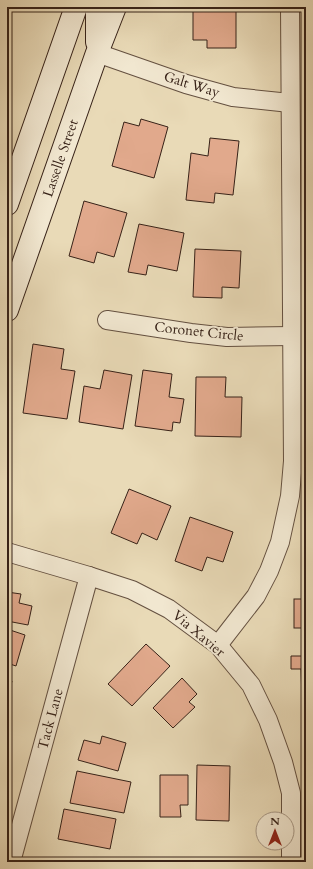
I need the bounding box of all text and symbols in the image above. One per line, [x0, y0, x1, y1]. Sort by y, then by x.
street label: Galt Way [161, 67, 223, 102]
street label: Lasselle Street [38, 116, 83, 200]
street label: Coronet Circle [153, 317, 244, 346]
street label: Via Xavier [168, 606, 230, 662]
street label: Tack Lane [33, 686, 68, 752]
north arrow [255, 811, 295, 851]
text: N [270, 814, 280, 829]

